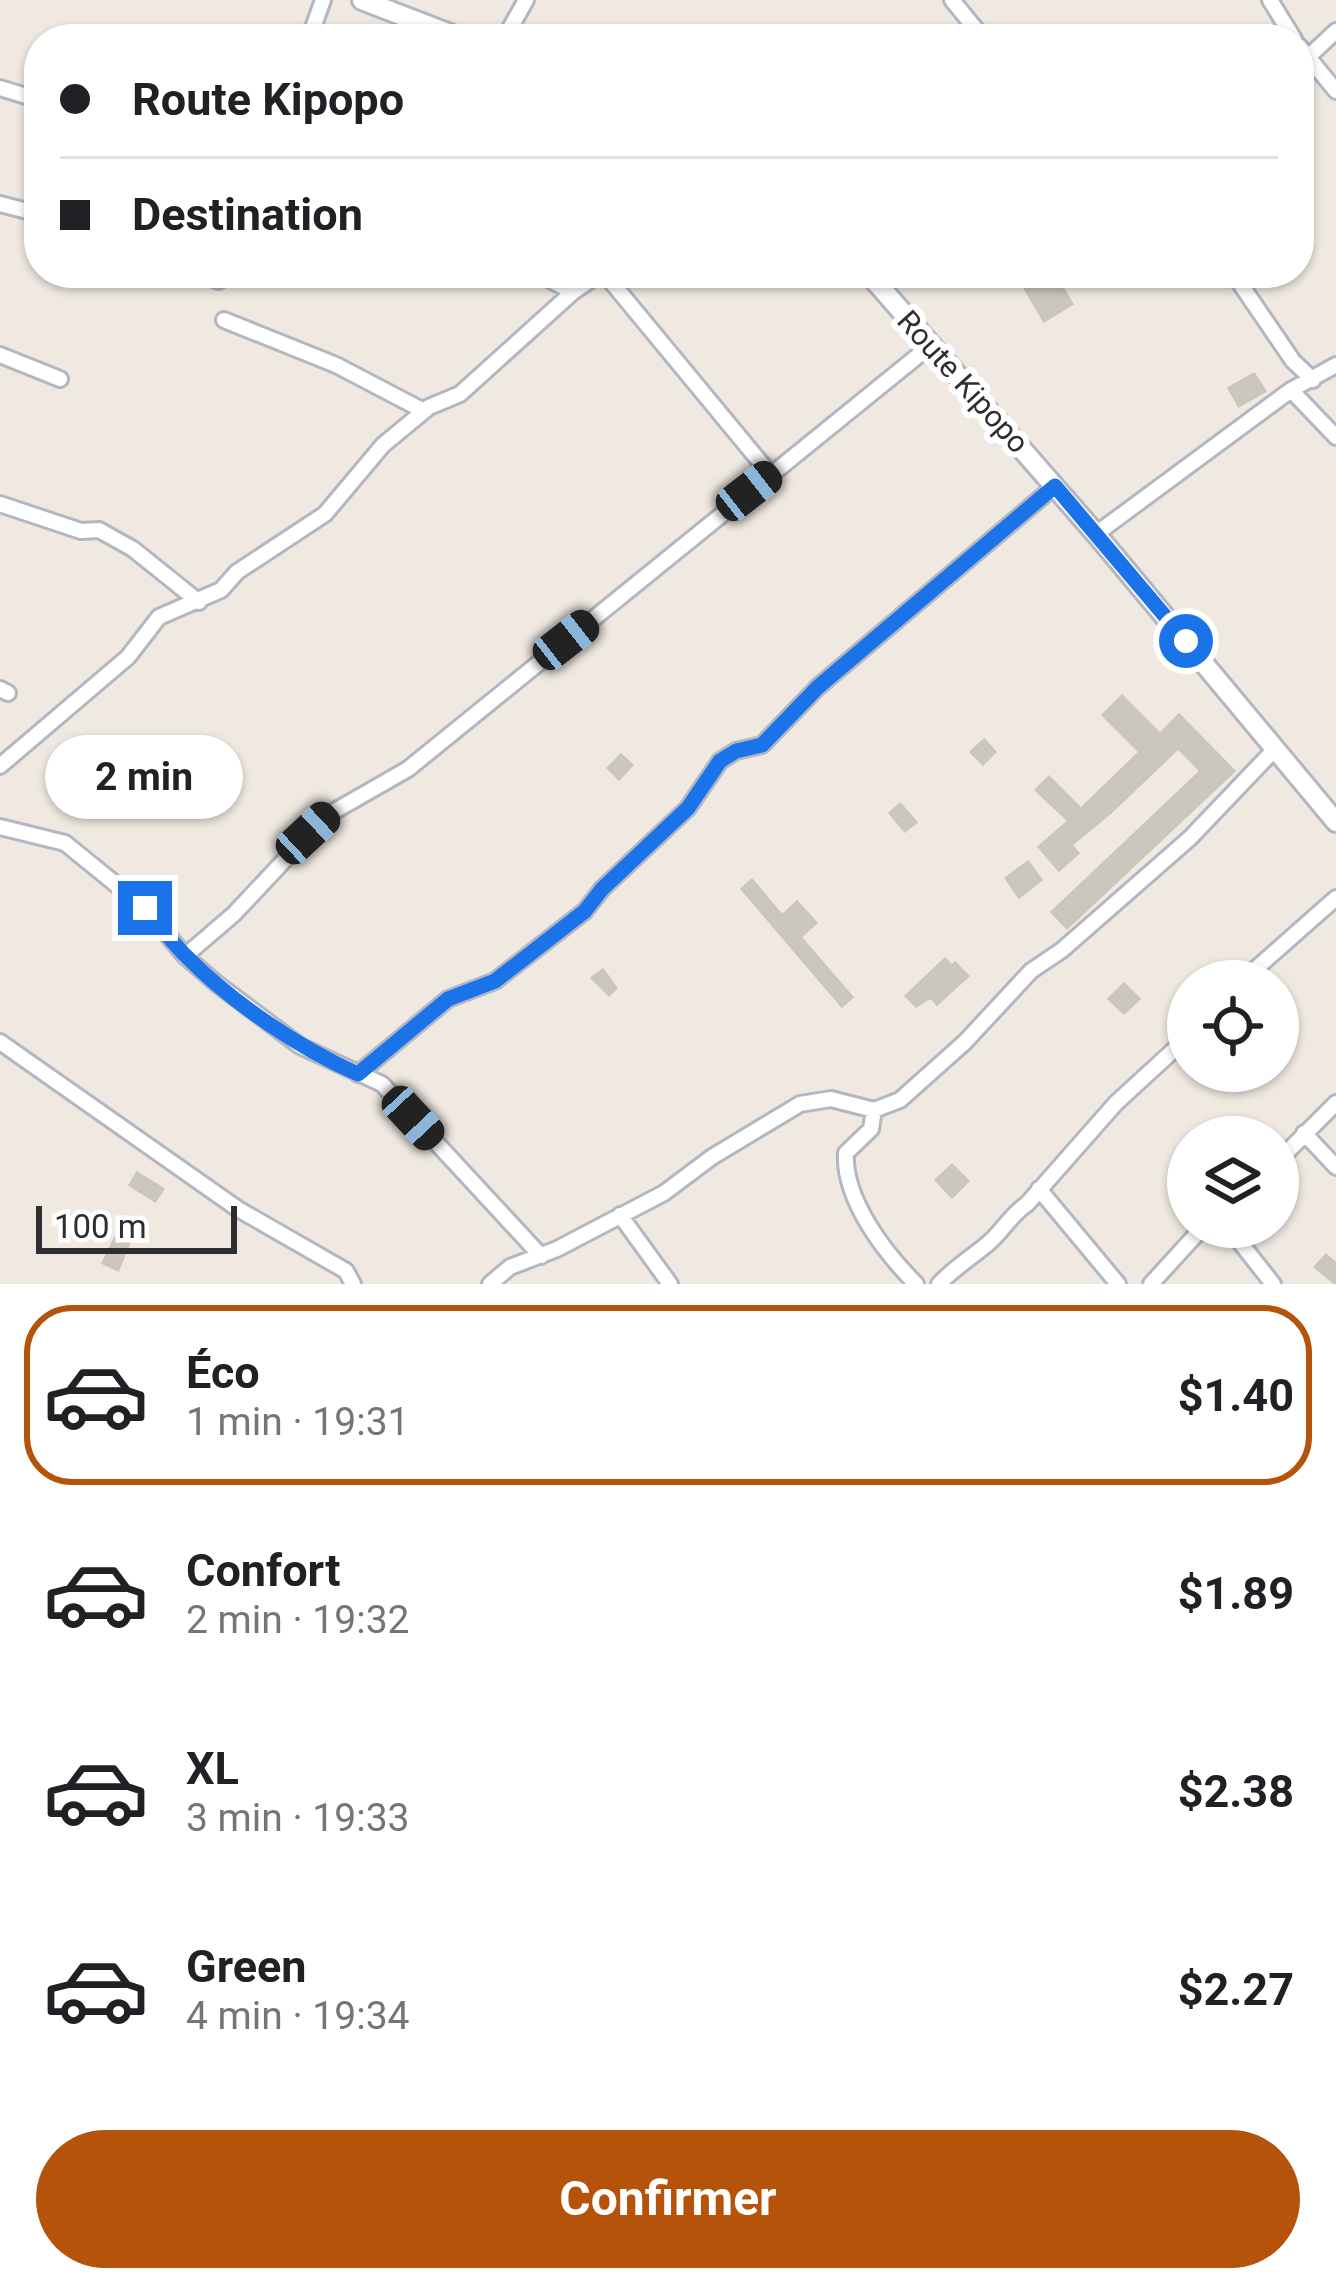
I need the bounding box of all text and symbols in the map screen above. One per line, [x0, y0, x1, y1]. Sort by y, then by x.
text: Route Kipopo [132, 73, 404, 126]
text: Destination [132, 188, 363, 241]
street label: Route Kipopo [890, 303, 1036, 460]
car [710, 455, 788, 527]
car [527, 604, 605, 676]
route start [1159, 614, 1213, 668]
callout: 2 min [46, 734, 244, 818]
text: 2 min [95, 754, 193, 800]
car [269, 795, 347, 871]
route end [118, 881, 172, 935]
map controls [1167, 960, 1299, 1248]
button: locate [1167, 960, 1299, 1092]
car [375, 1079, 451, 1157]
button: layers [1167, 1116, 1299, 1248]
scale bar [36, 1200, 237, 1253]
text: 100 m [54, 1207, 147, 1246]
icon: car [42, 1341, 150, 1449]
text: Éco [186, 1346, 260, 1399]
text: $1.40 [1178, 1369, 1294, 1422]
text: 1 min · 19:31 [186, 1399, 409, 1445]
icon: car [42, 1539, 150, 1647]
text: Confort [186, 1544, 340, 1597]
text: $1.89 [1178, 1567, 1294, 1620]
text: 2 min · 19:32 [186, 1597, 409, 1643]
icon: car [42, 1737, 150, 1845]
text: XL [186, 1742, 239, 1795]
text: $2.38 [1178, 1765, 1294, 1818]
text: 3 min · 19:33 [186, 1795, 409, 1841]
icon: car [42, 1935, 150, 2043]
text: Green [186, 1940, 307, 1993]
text: $2.27 [1178, 1963, 1294, 2016]
text: 4 min · 19:34 [186, 1993, 409, 2039]
button: Confirmer [36, 2130, 1300, 2268]

